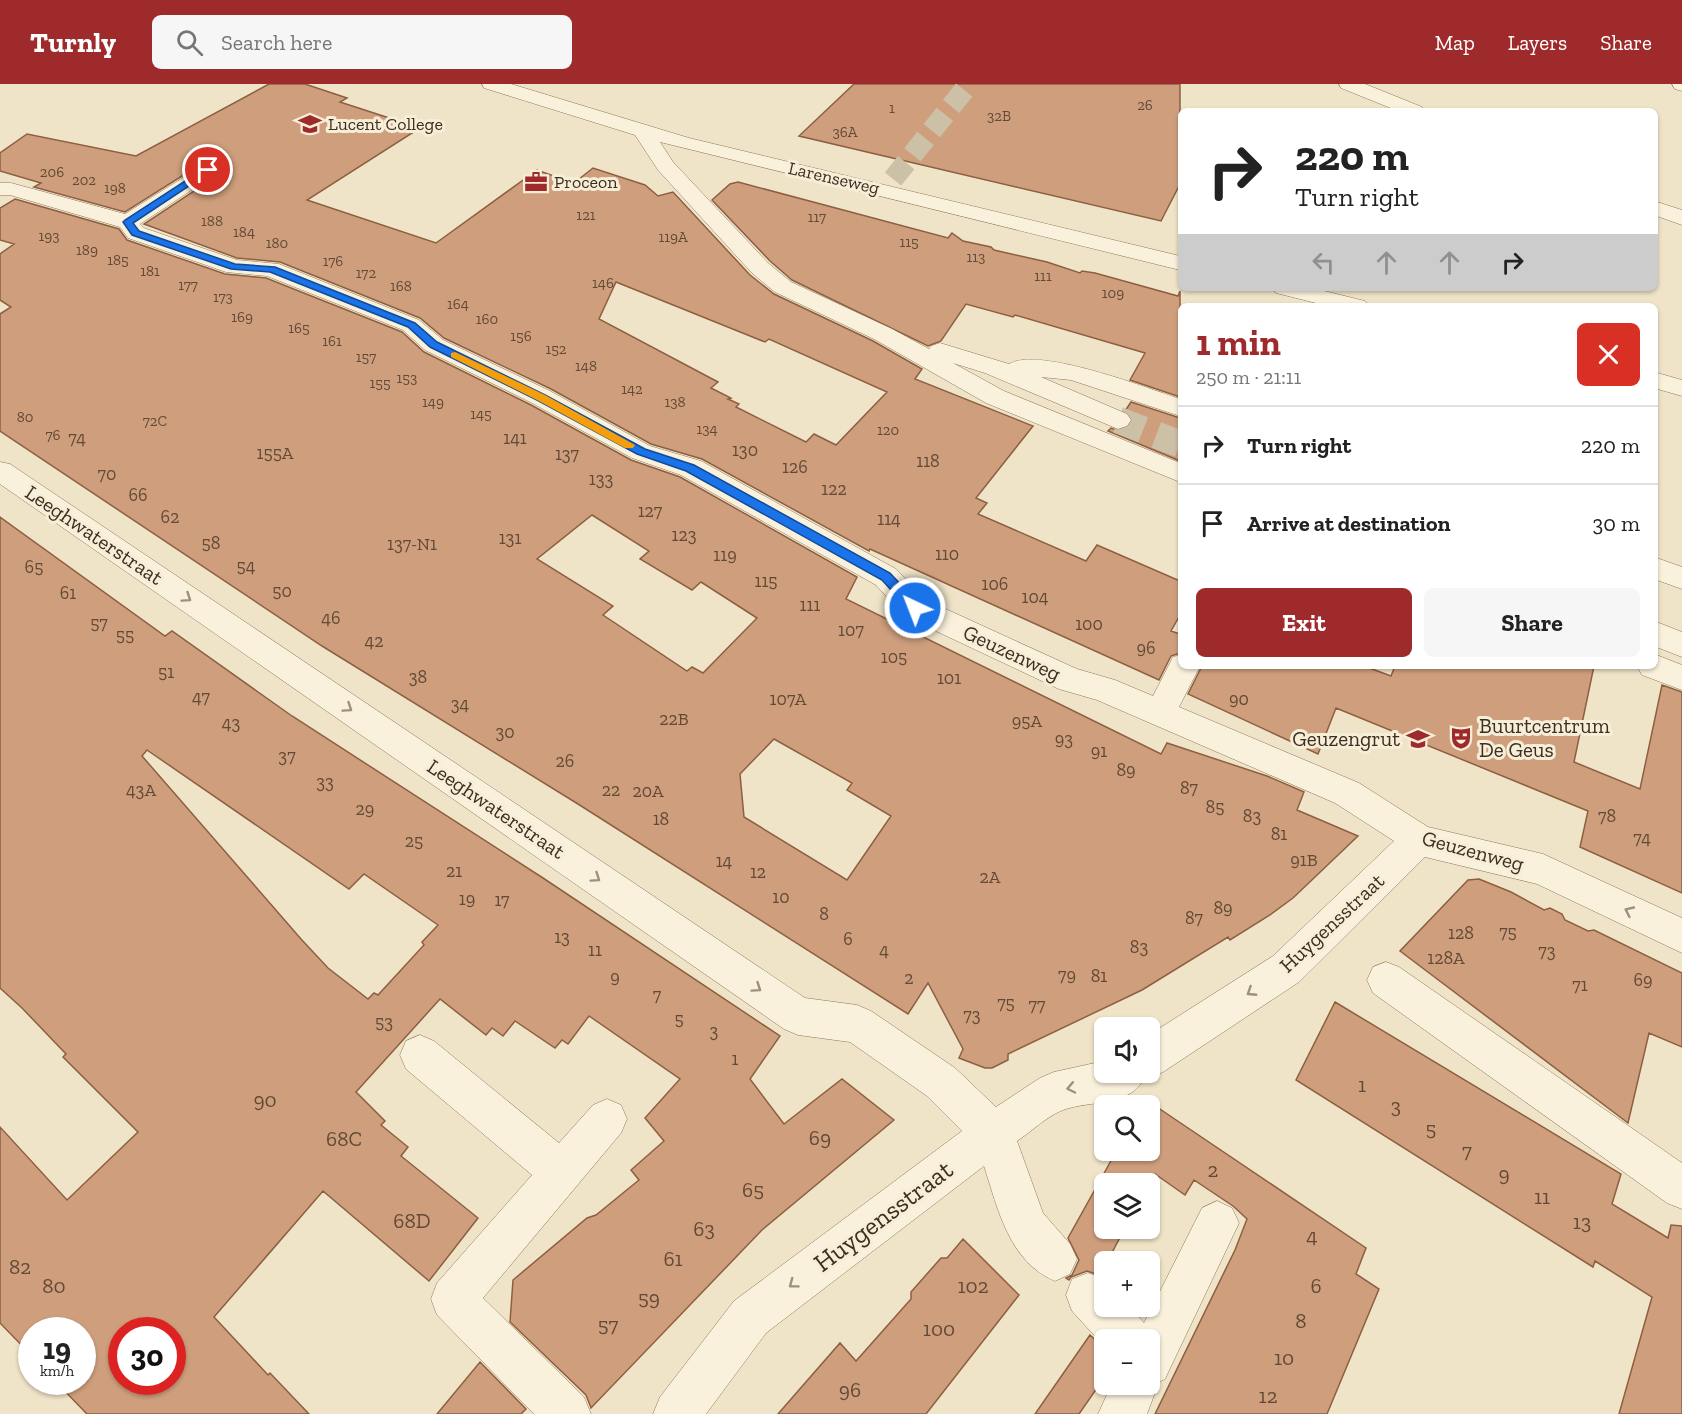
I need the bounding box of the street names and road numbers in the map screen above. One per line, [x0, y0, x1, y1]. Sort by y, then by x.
street label: Larenseweg [786, 157, 882, 199]
street label: Leeghwaterstraat [21, 479, 168, 590]
street label: Geuzenweg [960, 619, 1065, 686]
street label: Leeghwaterstraat [423, 753, 570, 864]
street label: Geuzenweg [1419, 825, 1527, 876]
street label: Huygensstraat [1274, 868, 1389, 977]
street label: Huygensstraat [807, 1153, 959, 1279]

